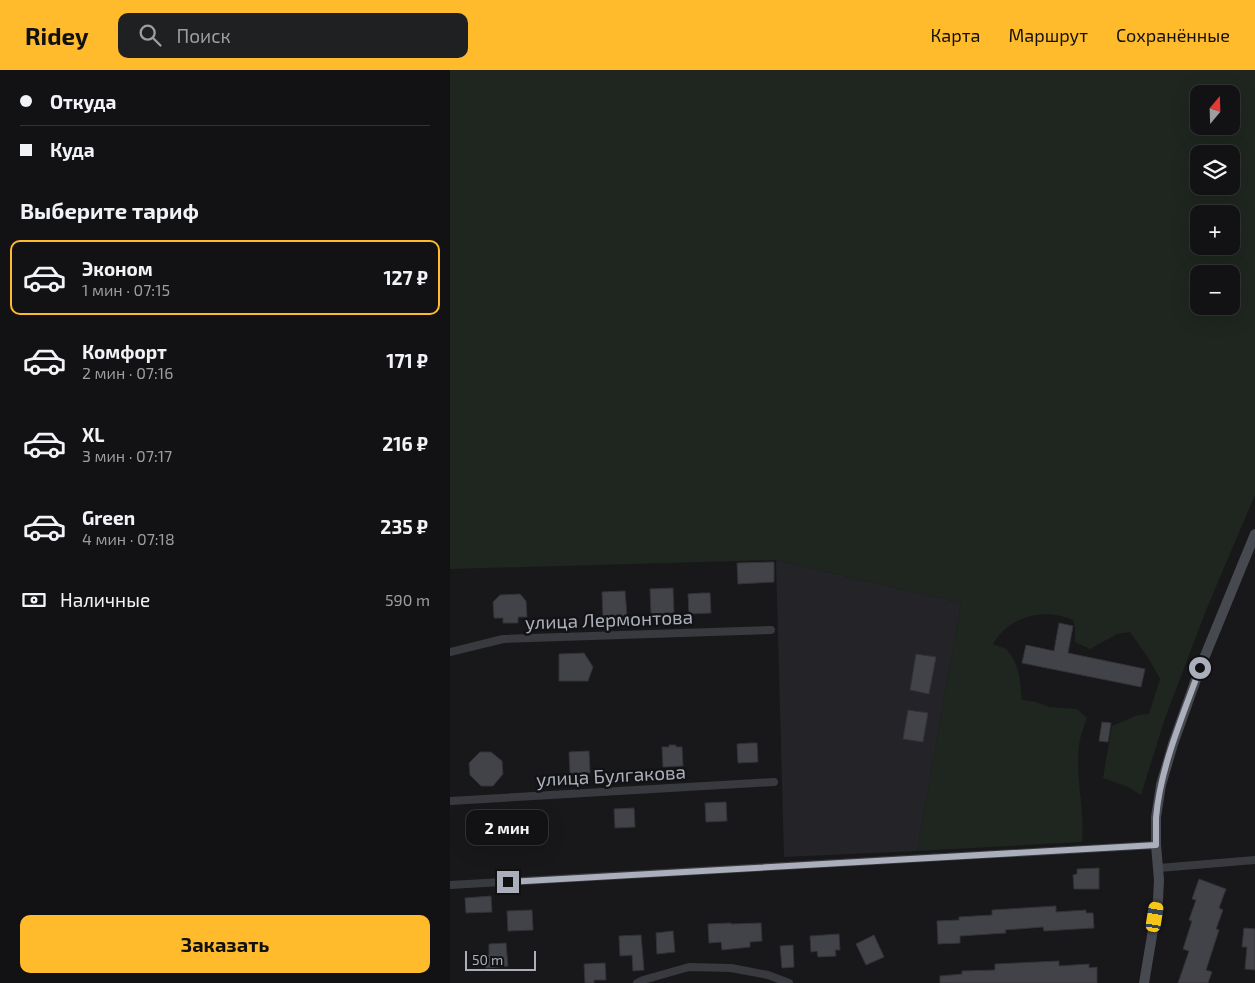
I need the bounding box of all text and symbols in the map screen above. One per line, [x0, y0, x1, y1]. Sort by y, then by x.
search box [118, 13, 468, 58]
text: Ridey [25, 21, 88, 50]
icon: search [136, 21, 164, 49]
text: Поиск [176, 24, 231, 47]
text: Карта [930, 24, 980, 46]
text: Маршрут [1008, 24, 1088, 46]
text: Сохранённые [1116, 24, 1230, 46]
north arrow [1190, 85, 1240, 135]
map controls [1190, 85, 1240, 315]
text: Откуда [50, 90, 116, 113]
text: Куда [50, 138, 95, 161]
button: layers [1190, 145, 1240, 195]
text: Выберите тариф [20, 197, 199, 223]
button: + [1190, 205, 1240, 255]
icon: car [22, 255, 67, 300]
text: Эконом [82, 257, 153, 280]
button: − [1190, 265, 1240, 315]
text: 127 ₽ [383, 266, 428, 289]
text: 1 мин · 07:15 [82, 280, 170, 299]
icon: car [22, 338, 67, 383]
text: Комфорт [82, 340, 167, 363]
text: 171 ₽ [386, 349, 428, 372]
text: 2 мин · 07:16 [82, 363, 173, 382]
icon: car [22, 421, 67, 466]
text: XL [82, 423, 104, 446]
text: 216 ₽ [382, 432, 428, 455]
text: 3 мин · 07:17 [82, 446, 172, 465]
icon: car [22, 504, 67, 549]
text: Green [82, 506, 135, 529]
text: 235 ₽ [380, 515, 428, 538]
text: 4 мин · 07:18 [82, 529, 175, 548]
icon: cash [20, 586, 48, 614]
text: Наличные [60, 588, 150, 611]
text: 590 m [385, 590, 430, 609]
street label: улица Лермонтова [525, 605, 693, 634]
route start [1189, 657, 1211, 679]
street label: улица Булгакова [536, 760, 687, 791]
callout: 2 мин [467, 810, 549, 844]
text: 2 мин [485, 818, 529, 837]
route end [497, 871, 519, 893]
car [1145, 901, 1164, 933]
button: Заказать [20, 915, 430, 973]
scale bar [465, 948, 536, 971]
text: 50 m [472, 951, 503, 968]

